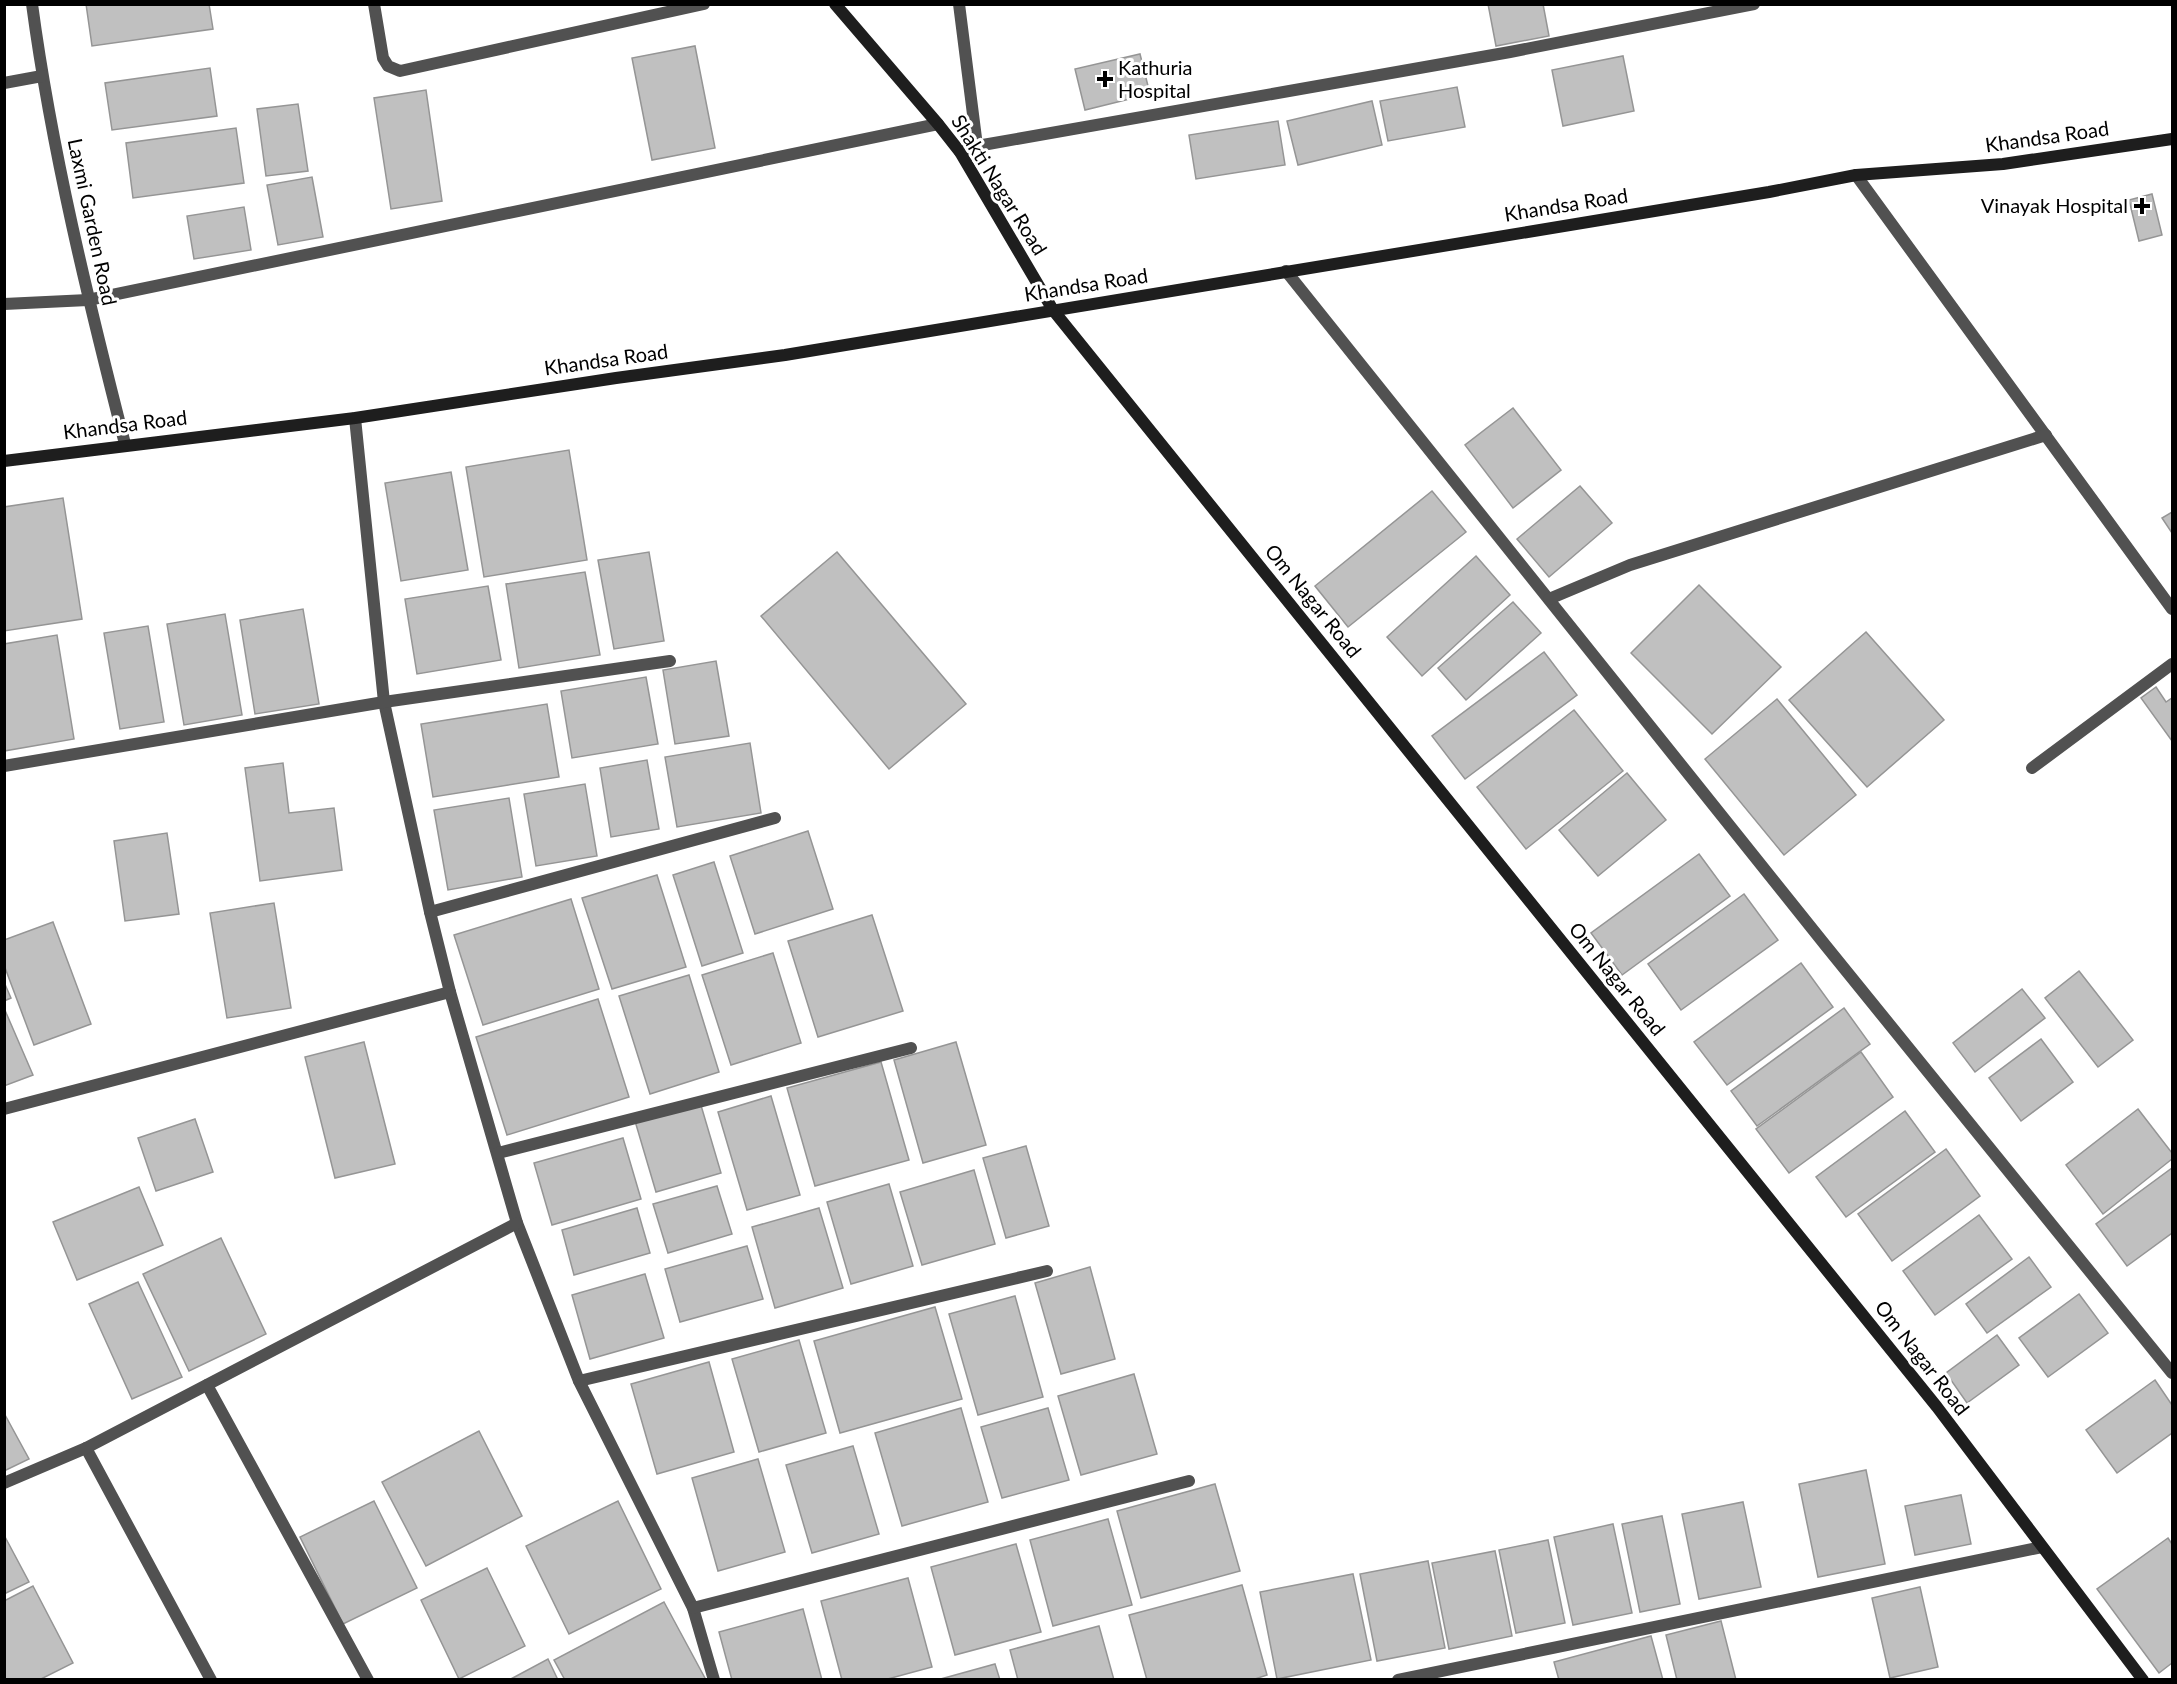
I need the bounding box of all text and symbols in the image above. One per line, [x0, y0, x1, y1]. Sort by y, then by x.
place label: Kathuria Hospital [1118, 55, 1193, 102]
marker: Kathuria Hospital [1096, 70, 1114, 88]
street label: Shakti Nagar Road [947, 110, 1053, 259]
street label: Khandsa Road [1983, 115, 2110, 157]
street label: Laxmi Garden Road [64, 136, 122, 308]
street label: Khandsa Road [1502, 182, 1629, 226]
place label: Vinayak Hospital [1981, 193, 2128, 217]
marker: Vinayak Hospital [2133, 197, 2151, 215]
street label: Khandsa Road [1022, 262, 1149, 306]
street label: Khandsa Road [542, 338, 669, 380]
street label: Khandsa Road [61, 404, 188, 444]
street label: Om Nagar Road [1261, 539, 1367, 662]
street label: Om Nagar Road [1565, 917, 1671, 1040]
street label: Om Nagar Road [1871, 1295, 1975, 1420]

